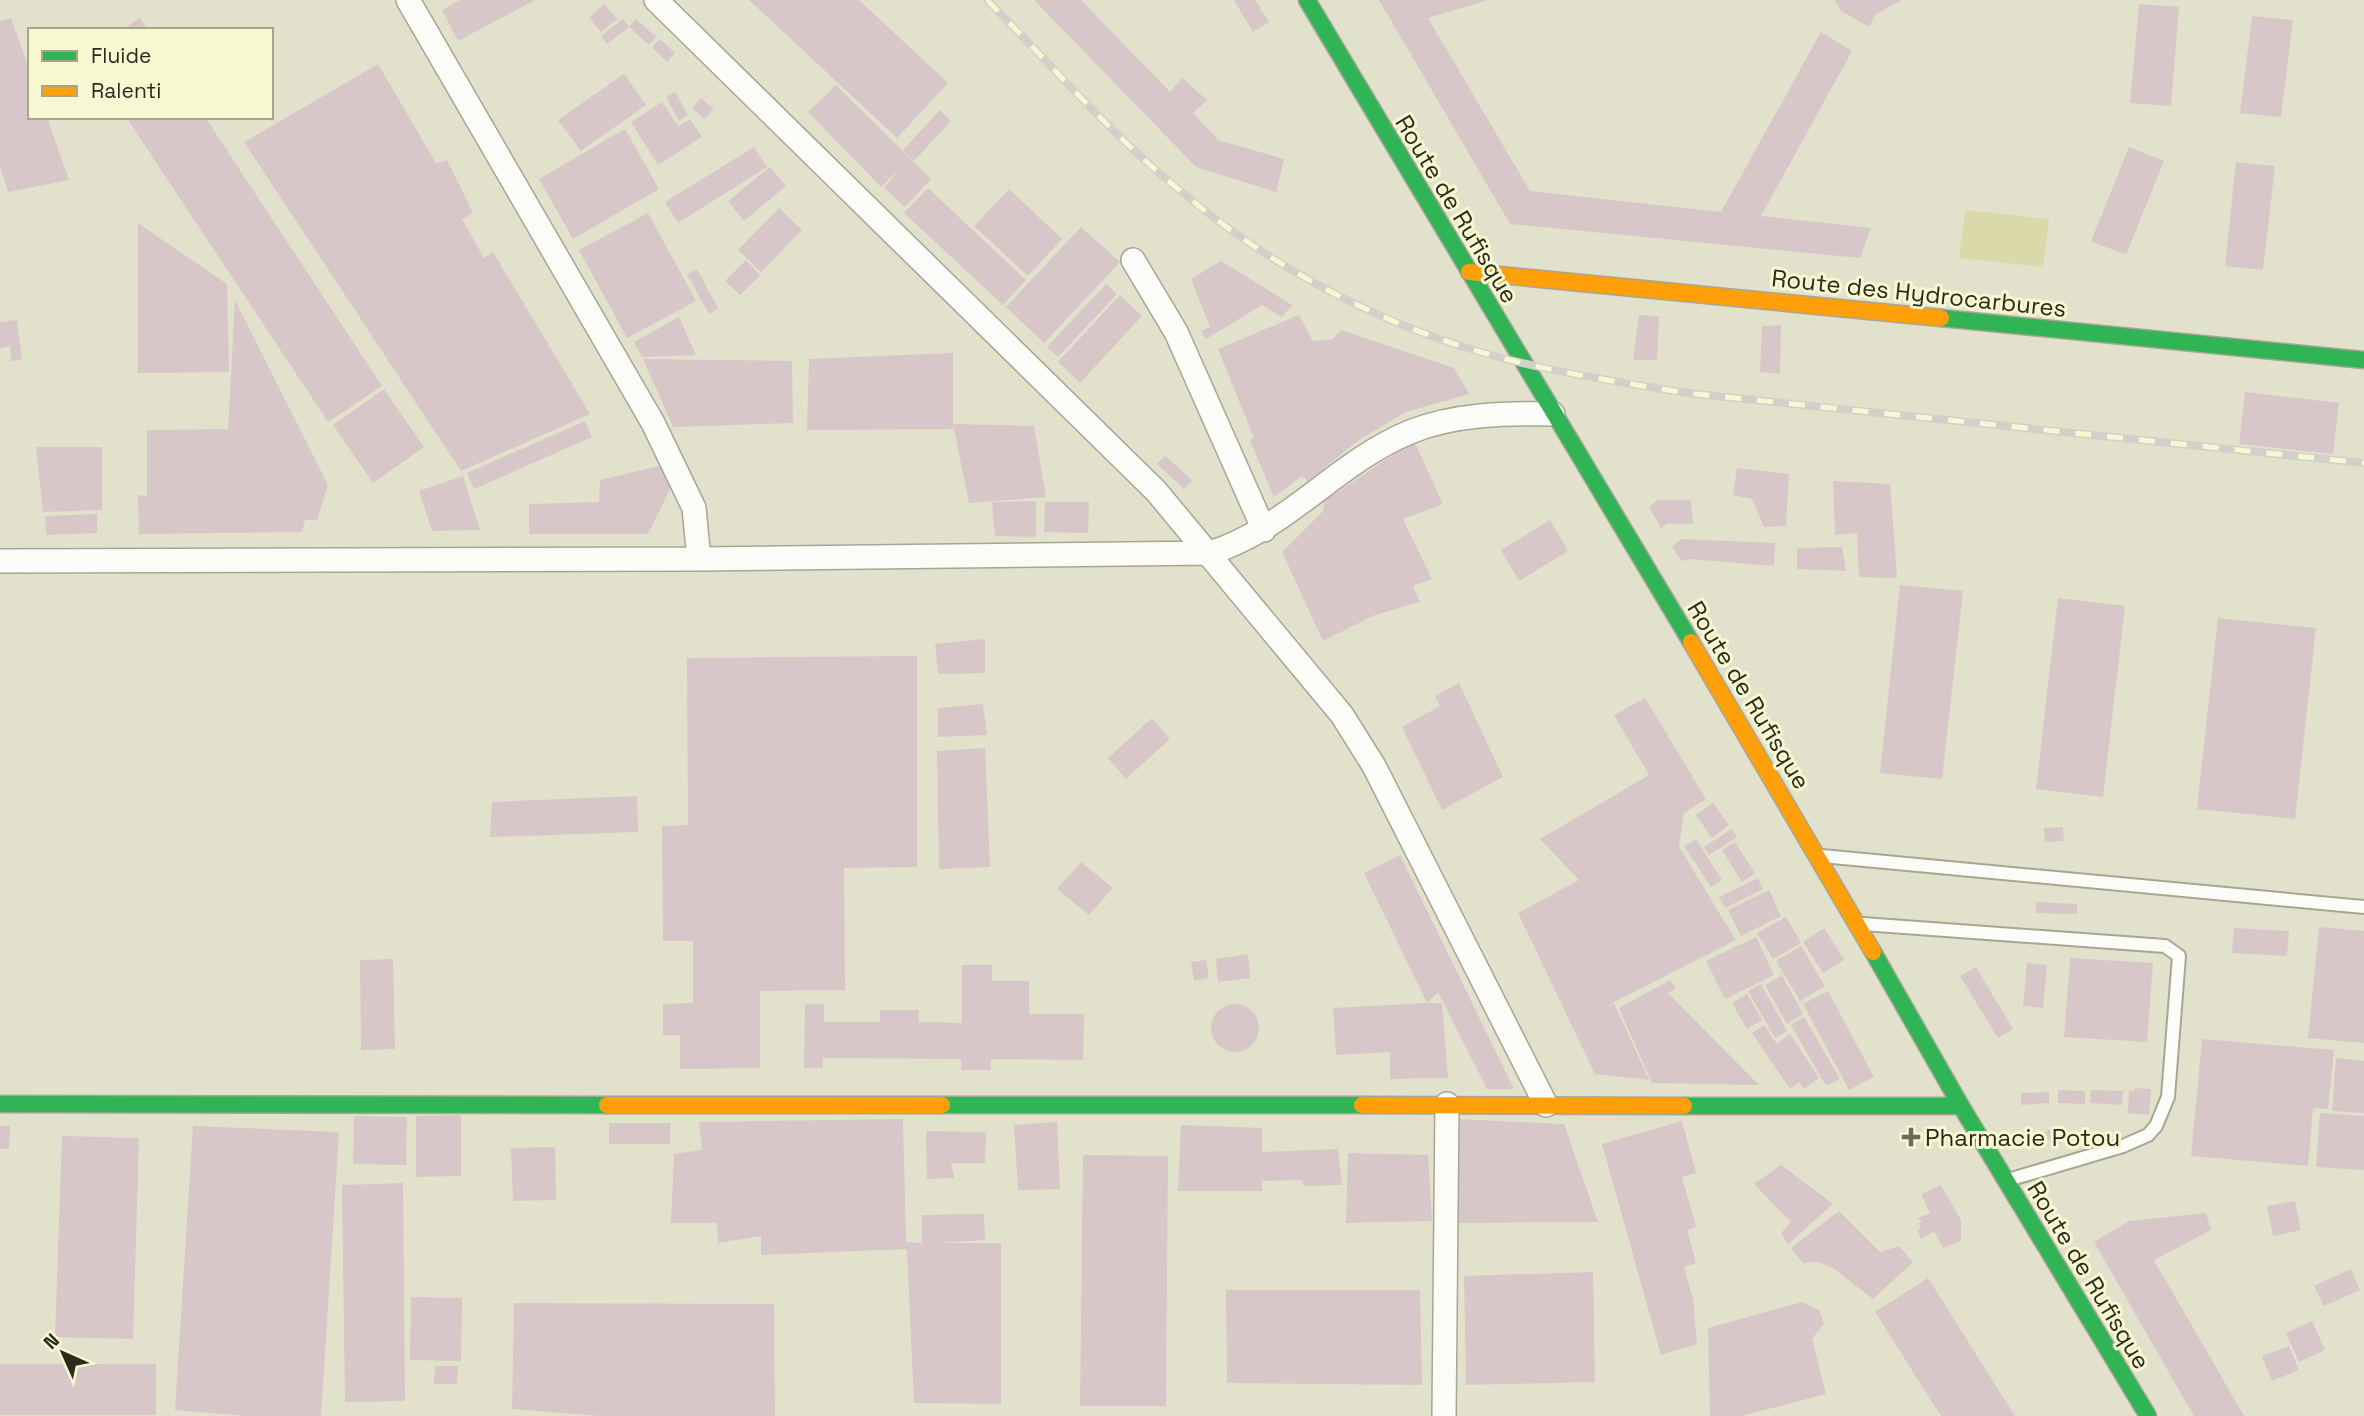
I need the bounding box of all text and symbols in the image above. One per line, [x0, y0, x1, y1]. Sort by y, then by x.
legend [28, 28, 273, 119]
text: Fluide [91, 42, 151, 69]
text: Ralenti [91, 77, 161, 104]
street label: Route de Rufisque [1389, 109, 1525, 309]
street label: Route des Hydrocarbures [1770, 262, 2068, 324]
street label: Route de Rufisque [1681, 595, 1817, 795]
place label: Pharmacie Potou [1925, 1122, 2120, 1153]
marker: Pharmacie Potou [1903, 1129, 1919, 1145]
street label: Route de Rufisque [2021, 1175, 2157, 1375]
north arrow [28, 1318, 98, 1388]
text: N [38, 1328, 65, 1355]

